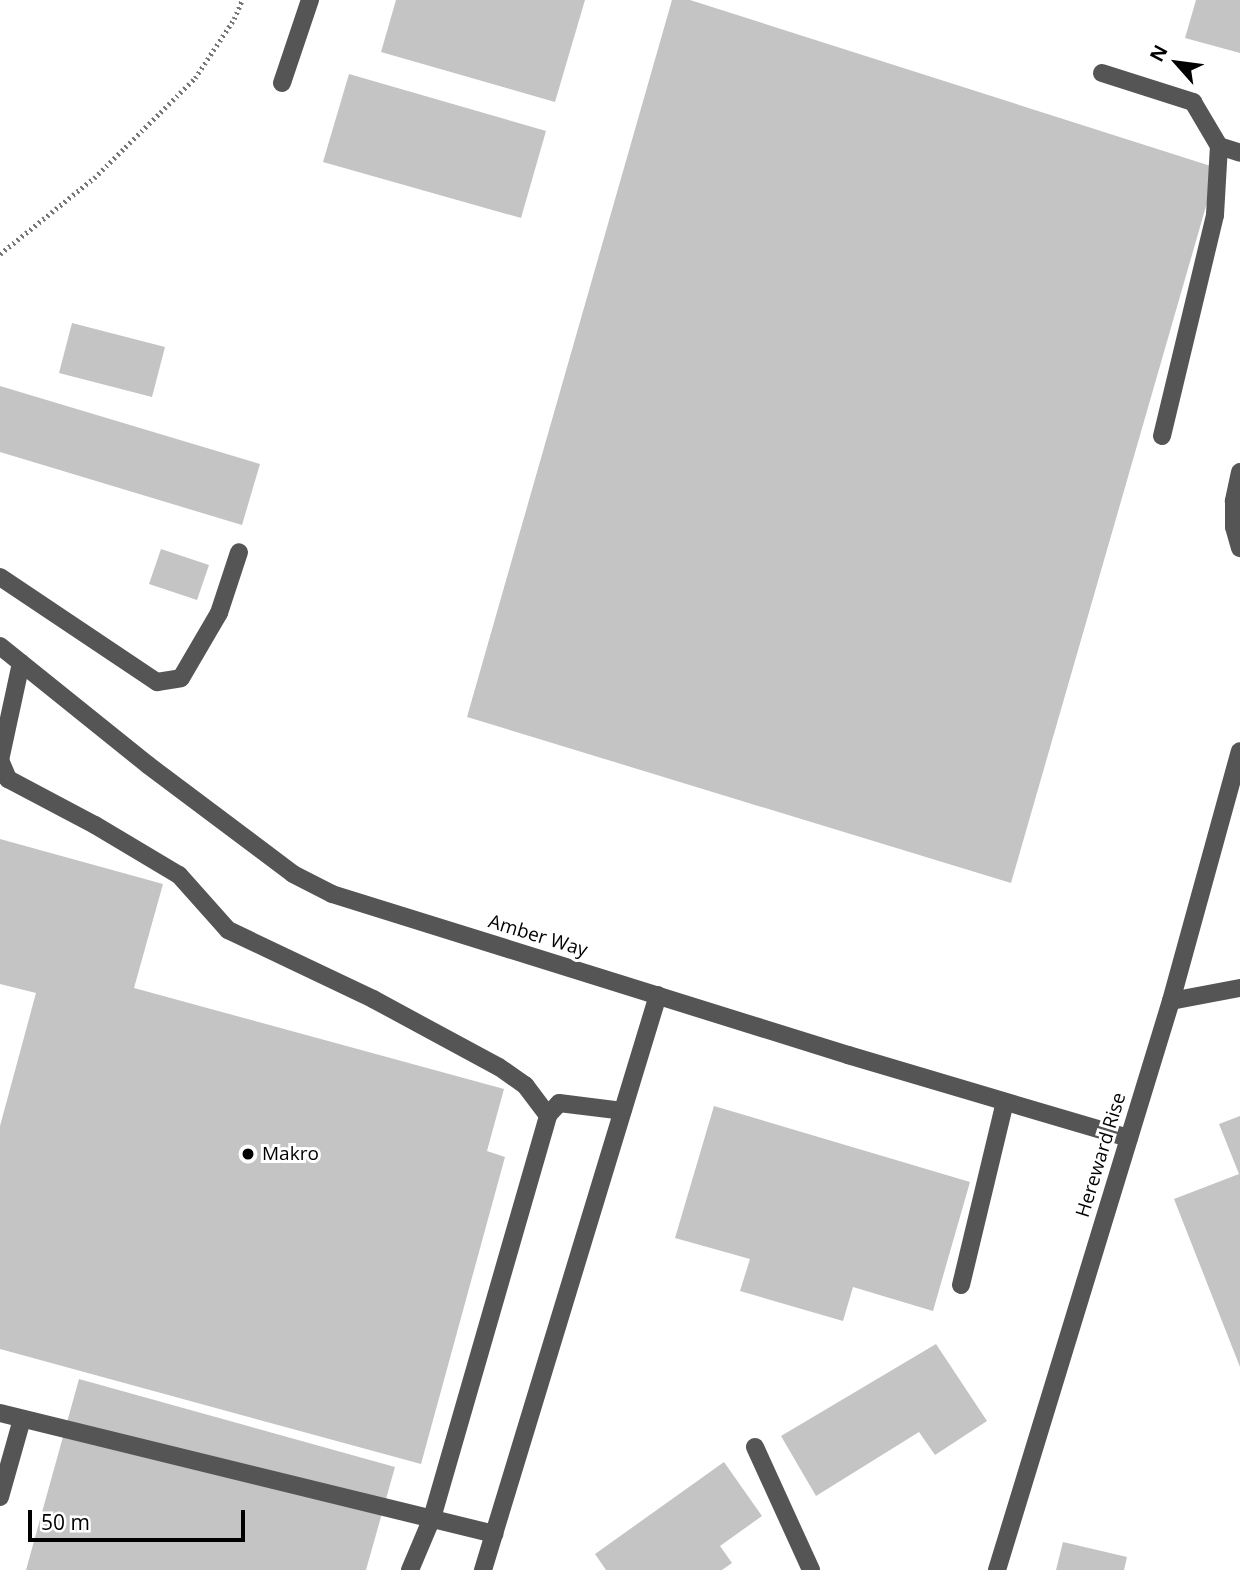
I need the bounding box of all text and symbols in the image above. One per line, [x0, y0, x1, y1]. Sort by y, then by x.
north arrow [1142, 28, 1212, 98]
text: N [1143, 40, 1174, 66]
street label: Amber Way [486, 910, 590, 962]
street label: Hereward Rise [1071, 1090, 1131, 1220]
place label: Makro [262, 1143, 319, 1165]
marker: Makro [240, 1146, 256, 1162]
scale bar [32, 1496, 248, 1540]
text: 50 m [41, 1508, 90, 1536]

